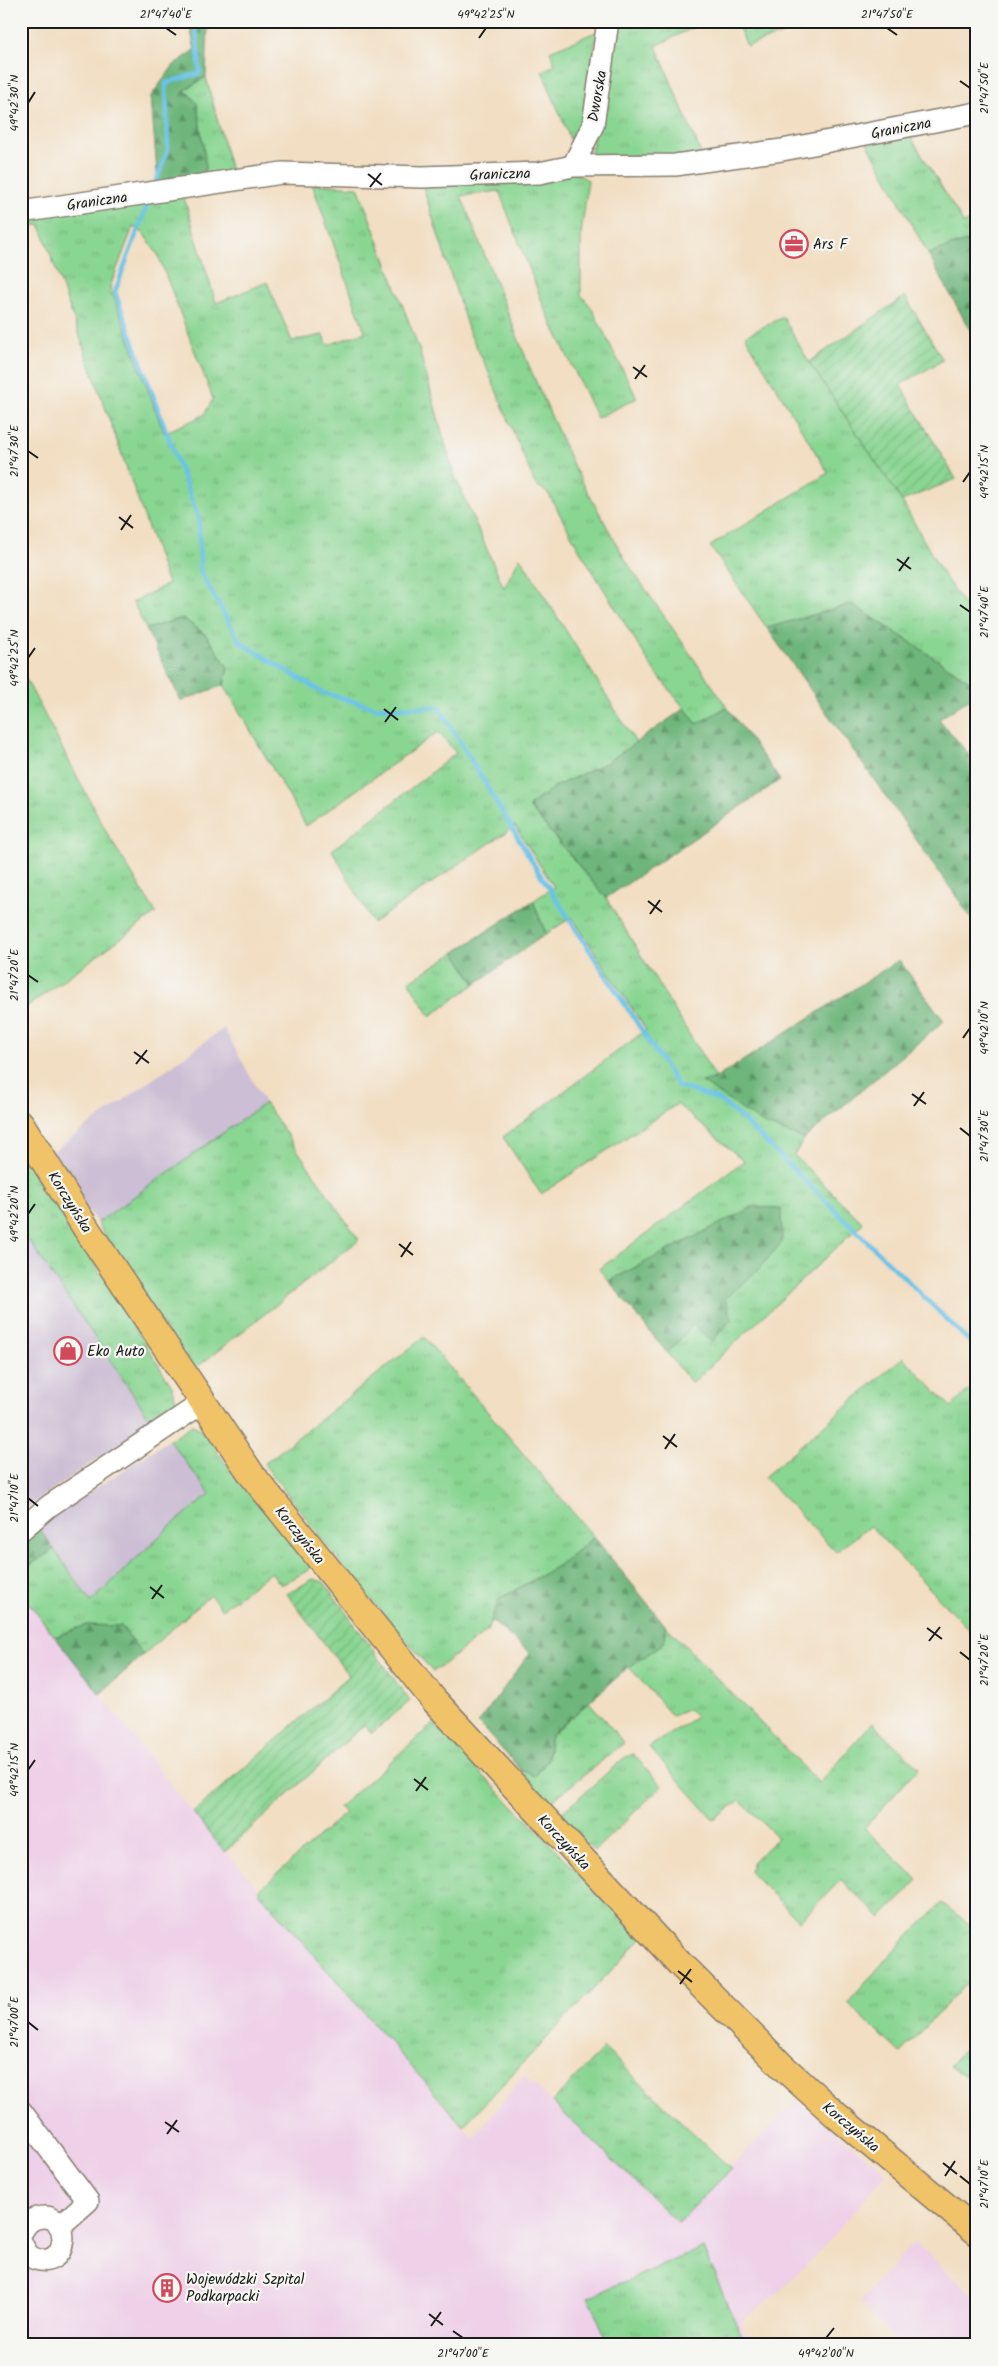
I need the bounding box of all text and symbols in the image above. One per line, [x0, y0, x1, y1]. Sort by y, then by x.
text: 21°47'40"E [140, 5, 193, 24]
text: 49°42'25"N [457, 5, 515, 24]
text: 21°47'50"E [861, 5, 914, 24]
text: 21°47'50"E [975, 61, 994, 114]
street label: Dworska [582, 68, 614, 124]
text: 49°42'30"N [5, 75, 24, 131]
street label: Graniczna [869, 111, 933, 147]
street label: Graniczna [469, 162, 531, 188]
street label: Graniczna [65, 186, 129, 218]
office icon: Ars F [779, 229, 809, 259]
place label: Ars F [813, 233, 848, 257]
text: 21°47'30"E [5, 424, 24, 477]
text: 49°42'15"N [975, 445, 994, 499]
text: 21°47'40"E [975, 585, 994, 638]
text: 49°42'25"N [5, 629, 24, 687]
text: 21°47'20"E [5, 948, 24, 1001]
text: 49°42'10"N [975, 1001, 994, 1055]
text: 21°47'30"E [975, 1109, 994, 1162]
street label: Korczyńska [41, 1167, 98, 1238]
text: 49°42'20"N [5, 1186, 24, 1242]
shop icon: Eko Auto [53, 1336, 83, 1366]
place label: Eko Auto [87, 1340, 145, 1364]
text: 21°47'10"E [5, 1472, 24, 1523]
street label: Korczyńska [268, 1501, 330, 1570]
text: 21°47'20"E [975, 1633, 994, 1686]
text: 49°42'15"N [5, 1743, 24, 1797]
street label: Korczyńska [531, 1809, 596, 1876]
text: 21°47'00"E [5, 1995, 24, 2048]
street label: Korczyńska [816, 2096, 885, 2159]
text: 21°47'10"E [975, 2158, 994, 2209]
place label: Wojewódzki Szpital Podkarpacki [186, 2268, 305, 2309]
building icon: Wojewódzki Szpital Podkarpacki [152, 2273, 182, 2303]
text: 21°47'00"E [437, 2344, 490, 2363]
text: 49°42'00"N [798, 2344, 854, 2363]

